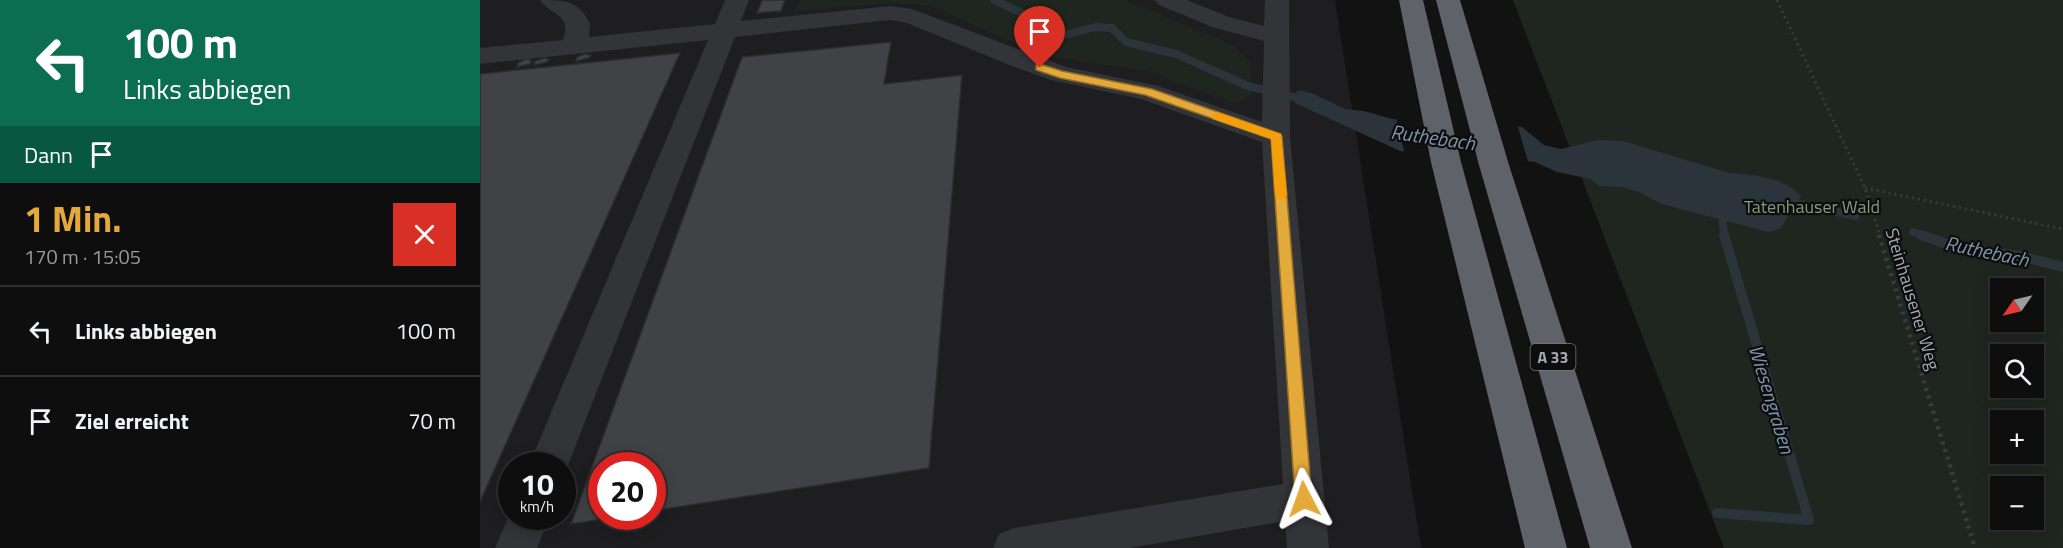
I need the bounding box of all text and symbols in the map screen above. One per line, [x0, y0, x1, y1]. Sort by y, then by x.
pin [1014, 6, 1065, 68]
text: 100 m [123, 10, 238, 74]
icon: arrive [1023, 15, 1056, 48]
icon: left [24, 24, 102, 102]
text: Links abbiegen [123, 68, 291, 109]
water label: Ruthebach [1389, 116, 1478, 158]
text: Dann [24, 138, 73, 172]
icon: arrive [85, 138, 118, 171]
text: 1 Min. [24, 191, 121, 246]
park label: Tatenhauser Wald [1744, 193, 1880, 220]
button: close [393, 203, 456, 266]
street label: Steinhausener Weg [1879, 225, 1947, 373]
water label: Ruthebach [1942, 227, 2033, 275]
text: 170 m · 15:05 [24, 241, 141, 272]
north arrow [1990, 278, 2044, 332]
map controls [1990, 278, 2044, 530]
text: Links abbiegen [75, 314, 217, 348]
text: 100 m [396, 314, 456, 348]
icon: left [24, 315, 57, 348]
water label: Wiesengraben [1741, 341, 1804, 458]
road number: A 33 [1530, 344, 1576, 370]
button: search [1990, 344, 2044, 398]
text: Ziel erreicht [75, 404, 189, 438]
text: 70 m [408, 404, 456, 438]
icon: arrive [24, 405, 57, 438]
button: + [1990, 410, 2044, 464]
speed limit sign: 20 [588, 452, 666, 530]
text: 10 [520, 461, 554, 507]
position arrow [1272, 467, 1336, 531]
button: − [1990, 476, 2044, 530]
text: km/h [520, 495, 554, 518]

